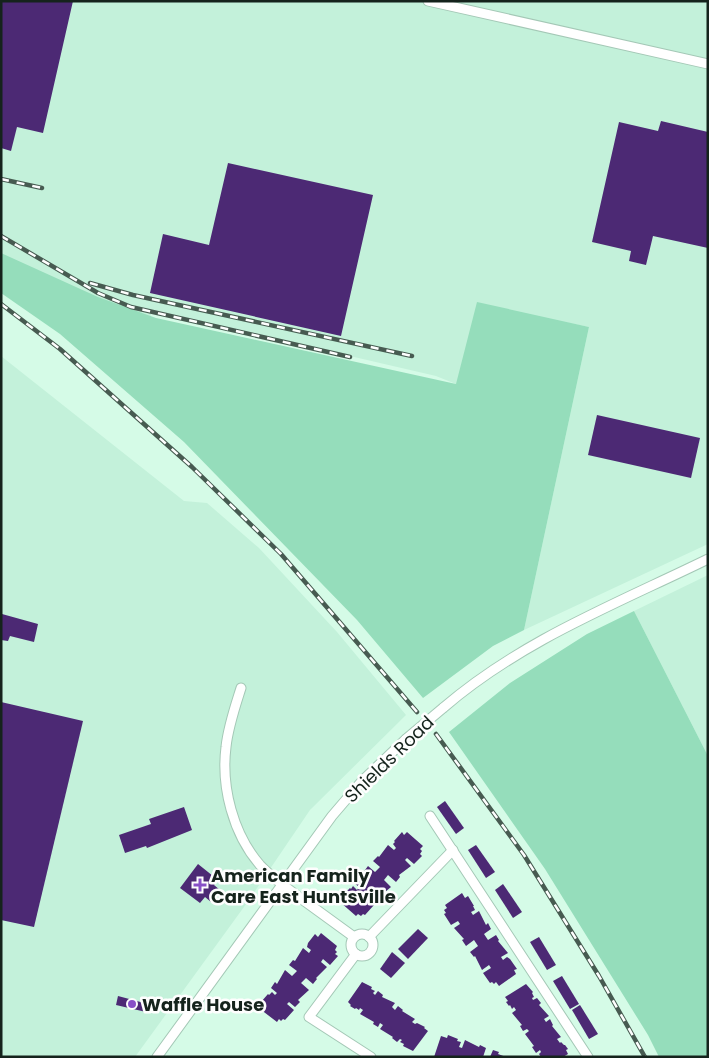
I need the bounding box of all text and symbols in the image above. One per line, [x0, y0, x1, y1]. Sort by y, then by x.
street label: Shields Road [339, 710, 439, 808]
place label: American Family Care East Huntsville [211, 863, 396, 909]
marker: American Family Care East Huntsville [193, 878, 207, 892]
place label: Waffle House [142, 992, 264, 1017]
marker: Waffle House [126, 998, 138, 1010]

